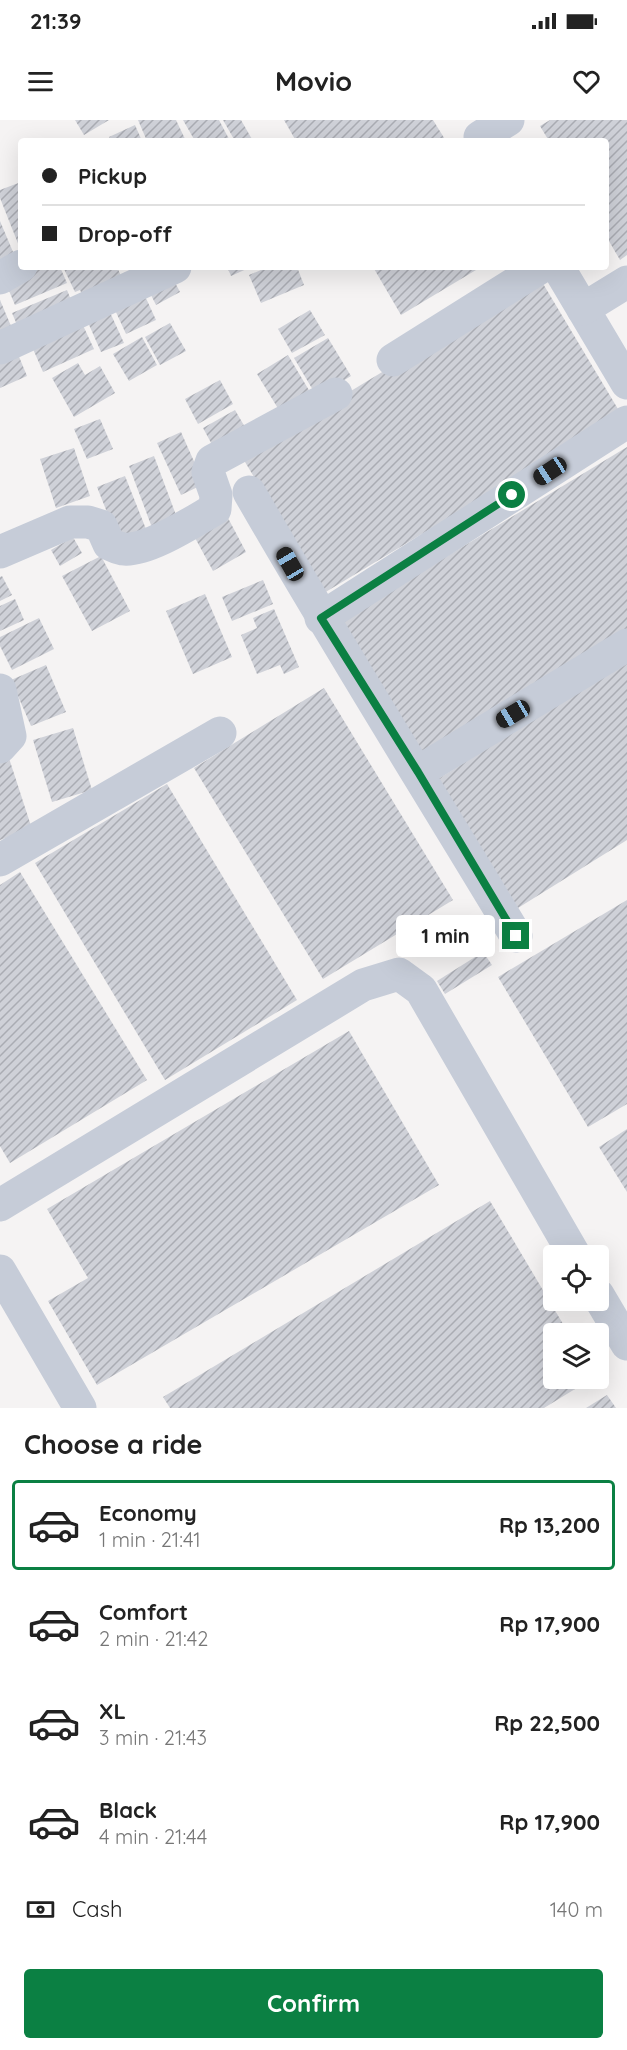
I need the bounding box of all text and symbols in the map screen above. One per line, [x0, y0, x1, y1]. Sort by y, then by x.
text: 21:39 [30, 7, 81, 35]
text: Movio [275, 64, 352, 98]
icon: menu [24, 65, 57, 98]
icon: heart [570, 65, 603, 98]
text: Pickup [78, 162, 147, 190]
text: Drop-off [78, 220, 172, 248]
car [530, 454, 570, 488]
route start [498, 481, 525, 508]
car [273, 544, 307, 584]
car [493, 697, 533, 731]
callout: 1 min [396, 915, 495, 957]
route end [502, 922, 529, 949]
text: 1 min [421, 923, 470, 948]
map controls [543, 1245, 609, 1389]
button: locate [543, 1245, 609, 1311]
button: layers [543, 1323, 609, 1389]
text: Choose a ride [24, 1427, 202, 1461]
icon: car [27, 1498, 81, 1552]
text: Economy [99, 1499, 197, 1527]
text: Rp 13,200 [499, 1511, 600, 1539]
text: 1 min · 21:41 [99, 1527, 201, 1552]
icon: car [27, 1597, 81, 1651]
text: Comfort [99, 1598, 188, 1626]
text: Rp 17,900 [499, 1610, 600, 1638]
text: 2 min · 21:42 [99, 1626, 208, 1651]
icon: car [27, 1696, 81, 1750]
text: XL [99, 1697, 126, 1725]
text: Rp 22,500 [494, 1709, 600, 1737]
text: 3 min · 21:43 [99, 1725, 207, 1750]
icon: car [27, 1795, 81, 1849]
text: Black [99, 1796, 157, 1824]
text: Rp 17,900 [499, 1808, 600, 1836]
text: 4 min · 21:44 [99, 1824, 207, 1849]
icon: cash [24, 1893, 57, 1926]
text: Cash [72, 1895, 123, 1923]
text: 140 m [550, 1897, 603, 1922]
button: Confirm [24, 1969, 603, 2038]

